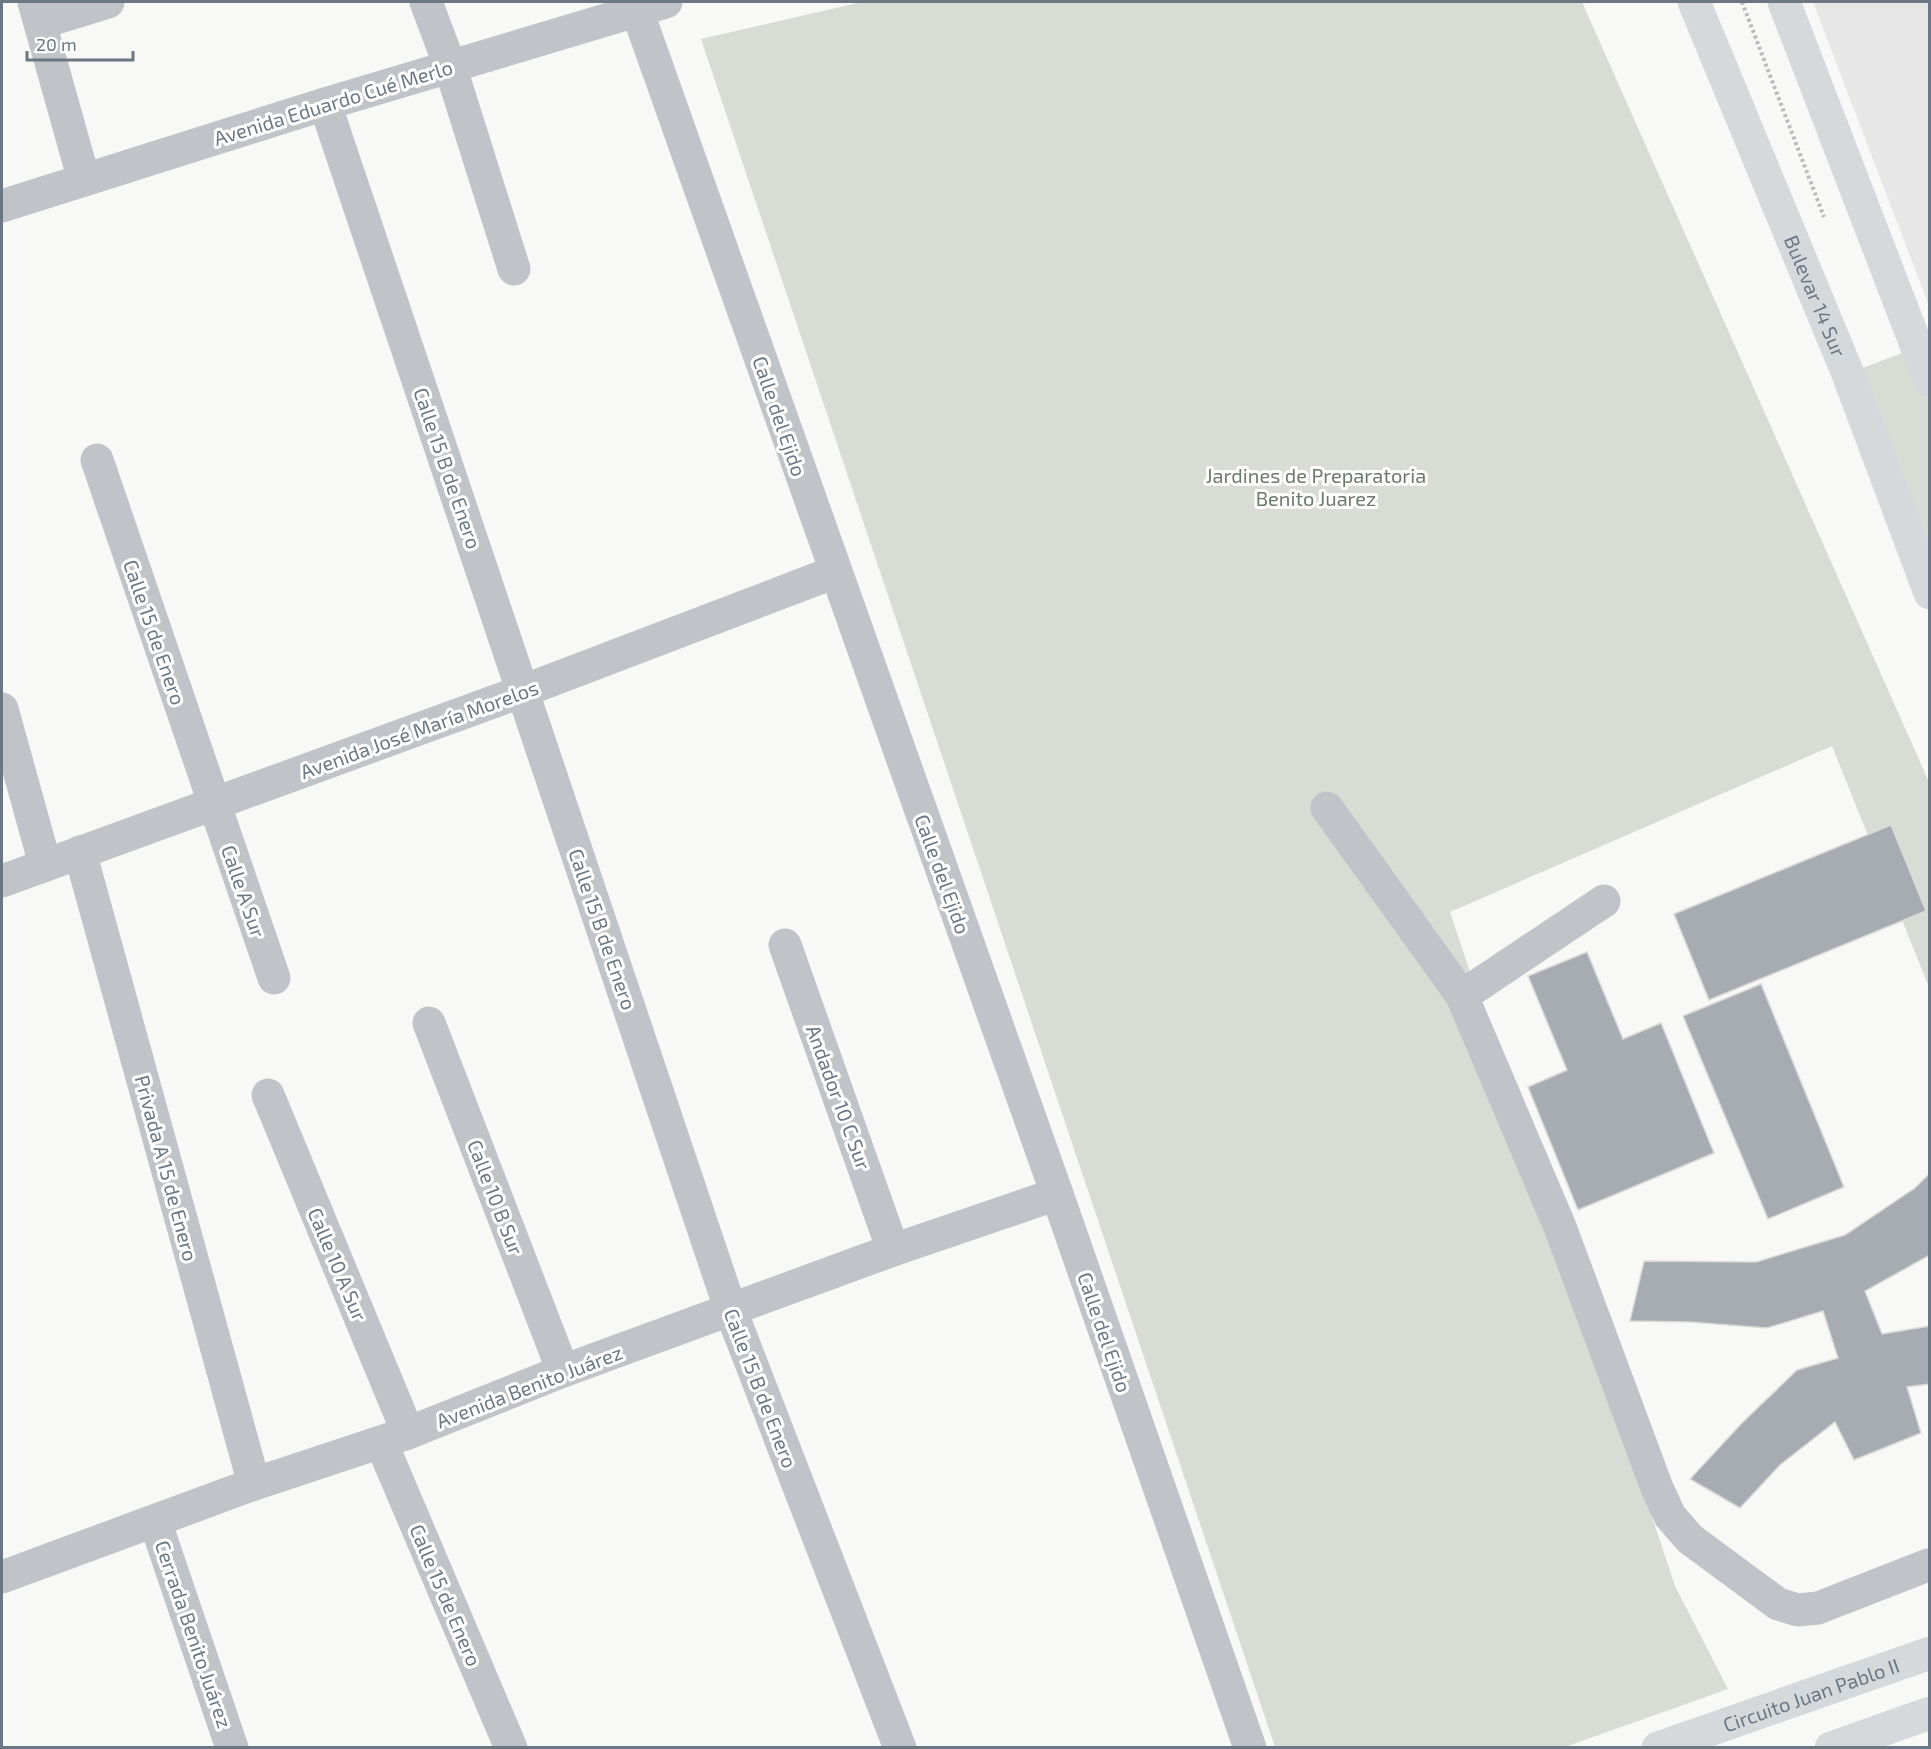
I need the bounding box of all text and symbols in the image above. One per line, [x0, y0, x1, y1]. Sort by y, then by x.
scale bar [27, 24, 134, 62]
text: 20 m [36, 33, 77, 55]
street label: Avenida Eduardo Cué Merlo [211, 54, 455, 150]
street label: Bulevar 14 Sur [1780, 231, 1852, 360]
street label: Calle del Ejido [748, 353, 812, 479]
street label: Calle 15 B de Enero [409, 384, 487, 552]
park label: Jardines de Preparatoria Benito Juarez [1206, 463, 1426, 510]
street label: Calle 15 de Enero [119, 556, 191, 708]
street label: Avenida José María Morelos [297, 675, 541, 783]
street label: Calle del Ejido [910, 811, 976, 937]
street label: Calle A Sur [217, 842, 271, 940]
street label: Calle 15 B de Enero [564, 845, 642, 1013]
street label: Andador 10 C Sur [802, 1021, 876, 1173]
street label: Privada A 15 de Enero [131, 1072, 203, 1264]
street label: Calle 10 B Sur [463, 1136, 529, 1258]
street label: Calle 10 A Sur [303, 1204, 373, 1324]
street label: Calle del Ejido [1073, 1269, 1137, 1395]
street label: Calle 15 B de Enero [720, 1305, 802, 1471]
street label: Avenida Benito Juárez [433, 1339, 625, 1433]
street label: Calle 15 de Enero [405, 1520, 487, 1670]
street label: Cerrada Benito Juárez [151, 1537, 237, 1731]
street label: Circuito Juan Pablo II [1720, 1653, 1902, 1736]

